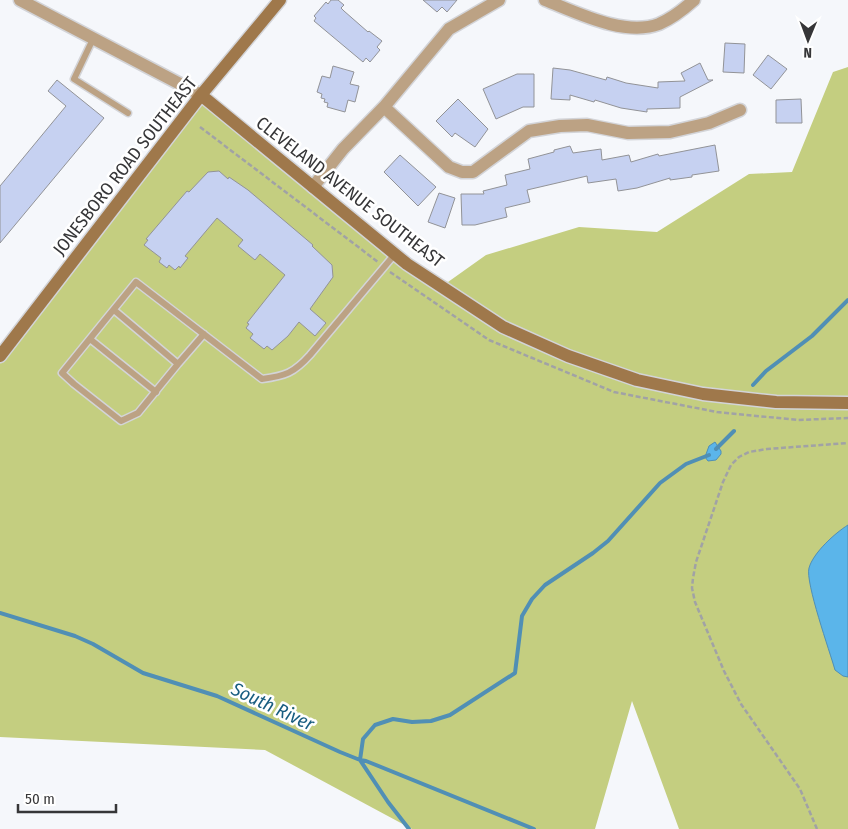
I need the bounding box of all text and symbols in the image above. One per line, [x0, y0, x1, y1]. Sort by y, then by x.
north arrow [783, 15, 833, 65]
text: N [803, 44, 812, 61]
street label: JONESBORO ROAD SOUTHEAST [48, 72, 202, 260]
street label: CLEVELAND AVENUE SOUTHEAST [252, 112, 449, 273]
water label: South River [227, 677, 319, 736]
scale bar [18, 782, 115, 814]
text: 50 m [25, 790, 55, 808]

